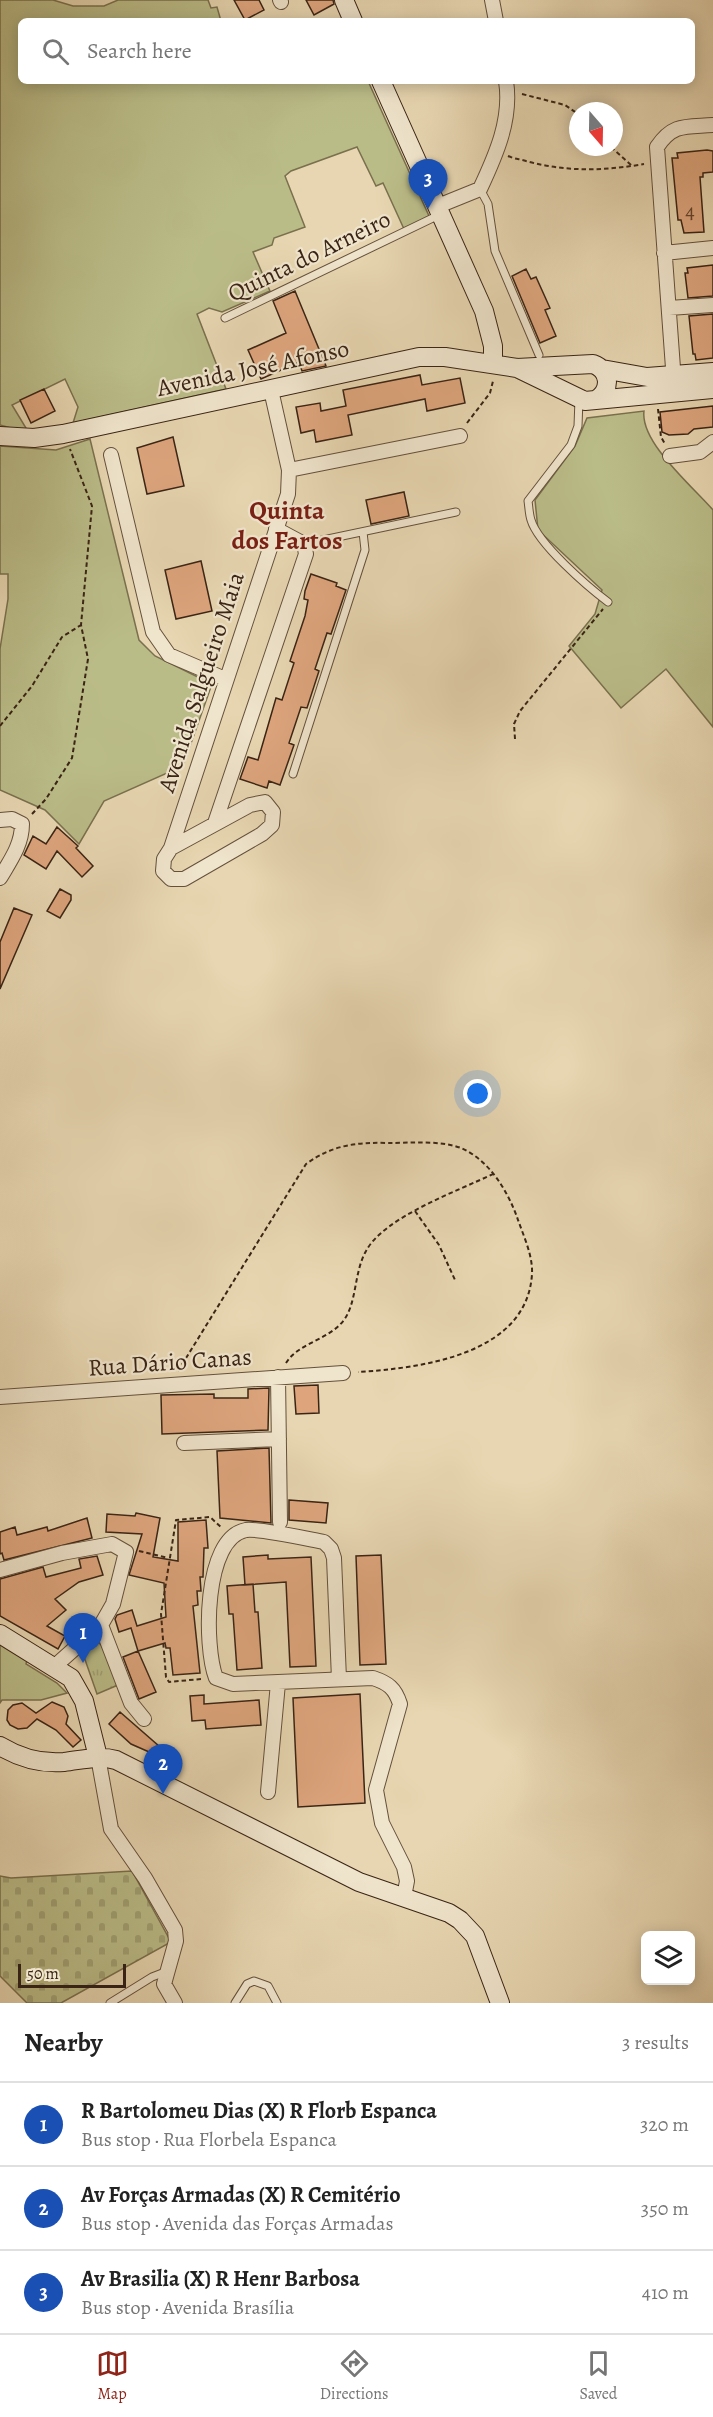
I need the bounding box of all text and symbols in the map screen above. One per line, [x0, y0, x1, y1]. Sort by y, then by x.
search box [18, 18, 695, 84]
icon: search [39, 35, 72, 68]
text: Search here [87, 36, 192, 66]
north arrow [569, 102, 623, 156]
pin: 3 [408, 160, 448, 209]
house number: 4 [685, 197, 695, 225]
street label: Quinta do Arneiro [222, 203, 396, 309]
street label: Avenida José Afonso [153, 332, 352, 404]
district label: Quinta dos Fartos [231, 493, 343, 558]
street label: Avenida Salgueiro Maia [150, 567, 252, 797]
your location [463, 1079, 492, 1108]
street label: Rua Dário Canas [87, 1340, 253, 1384]
pin: 1 [64, 1614, 103, 1663]
pin: 2 [144, 1744, 182, 1794]
map controls [641, 1931, 695, 1985]
button: layers [641, 1931, 695, 1985]
scale bar [18, 1961, 126, 1988]
text: 50 m [27, 1963, 59, 1985]
text: Nearby [24, 2025, 103, 2060]
text: 3 results [622, 2029, 689, 2056]
text: R Bartolomeu Dias (X) R Florb Espanca [81, 2096, 437, 2126]
text: 1 [40, 2111, 47, 2138]
text: 320 m [640, 2111, 689, 2138]
text: Bus stop · Rua Florbela Espanca [81, 2126, 337, 2153]
text: Av Forças Armadas (X) R Cemitério [81, 2180, 400, 2210]
text: 2 [39, 2195, 48, 2222]
text: 350 m [641, 2195, 689, 2222]
text: Bus stop · Avenida das Forças Armadas [81, 2210, 394, 2237]
text: Av Brasilia (X) R Henr Barbosa [81, 2264, 360, 2294]
text: 3 [39, 2279, 48, 2306]
text: 410 m [642, 2279, 689, 2306]
text: Bus stop · Avenida Brasília [81, 2294, 294, 2321]
tab: Map [96, 2347, 129, 2405]
tab: Directions [320, 2347, 388, 2405]
tab: Saved [579, 2347, 617, 2405]

